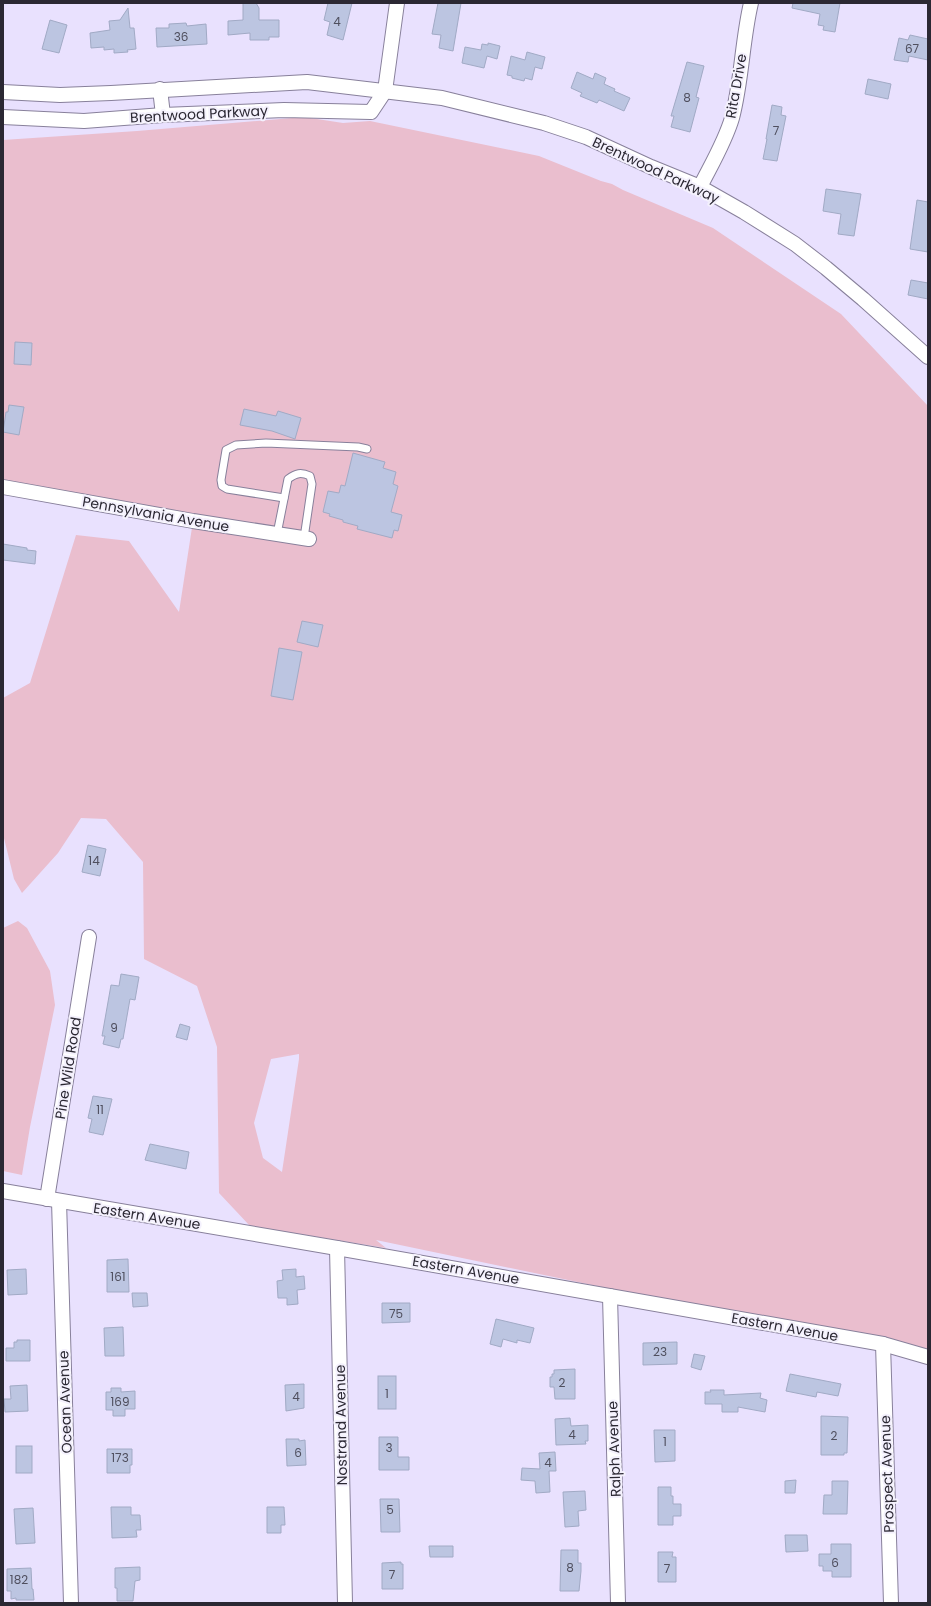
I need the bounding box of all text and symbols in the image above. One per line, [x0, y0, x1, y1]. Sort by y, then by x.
house number: 4 [333, 13, 341, 30]
house number: 36 [174, 28, 188, 45]
house number: 67 [905, 40, 920, 57]
street label: Rita Drive [720, 52, 752, 120]
house number: 8 [683, 89, 691, 106]
street label: Brentwood Parkway [130, 100, 269, 128]
house number: 7 [773, 122, 780, 139]
street label: Brentwood Parkway [589, 132, 723, 208]
street label: Pennsylvania Avenue [81, 491, 231, 537]
house number: 14 [88, 852, 100, 869]
street label: Pine Wild Road [50, 1016, 86, 1120]
house number: 9 [110, 1019, 118, 1036]
house number: 11 [96, 1101, 104, 1118]
street label: Eastern Avenue [92, 1198, 202, 1234]
street label: Eastern Avenue [411, 1251, 521, 1289]
house number: 161 [110, 1268, 126, 1285]
house number: 75 [389, 1305, 403, 1322]
street label: Eastern Avenue [730, 1308, 840, 1346]
house number: 23 [653, 1343, 667, 1360]
street label: Ocean Avenue [53, 1350, 77, 1454]
street label: Nostrand Avenue [330, 1364, 352, 1485]
house number: 2 [559, 1374, 566, 1391]
house number: 1 [385, 1385, 389, 1402]
house number: 4 [292, 1388, 300, 1405]
house number: 169 [110, 1393, 130, 1410]
street label: Ralph Avenue [602, 1400, 626, 1497]
street label: Prospect Avenue [875, 1415, 899, 1533]
house number: 4 [568, 1426, 576, 1443]
house number: 2 [831, 1427, 838, 1444]
house number: 1 [663, 1433, 667, 1450]
house number: 3 [385, 1439, 393, 1456]
house number: 6 [294, 1444, 302, 1461]
house number: 173 [111, 1449, 129, 1466]
house number: 4 [544, 1454, 552, 1471]
house number: 5 [386, 1501, 394, 1518]
house number: 6 [831, 1554, 839, 1571]
house number: 8 [566, 1559, 574, 1576]
house number: 7 [664, 1560, 671, 1577]
house number: 7 [389, 1566, 396, 1583]
house number: 182 [10, 1571, 28, 1588]

